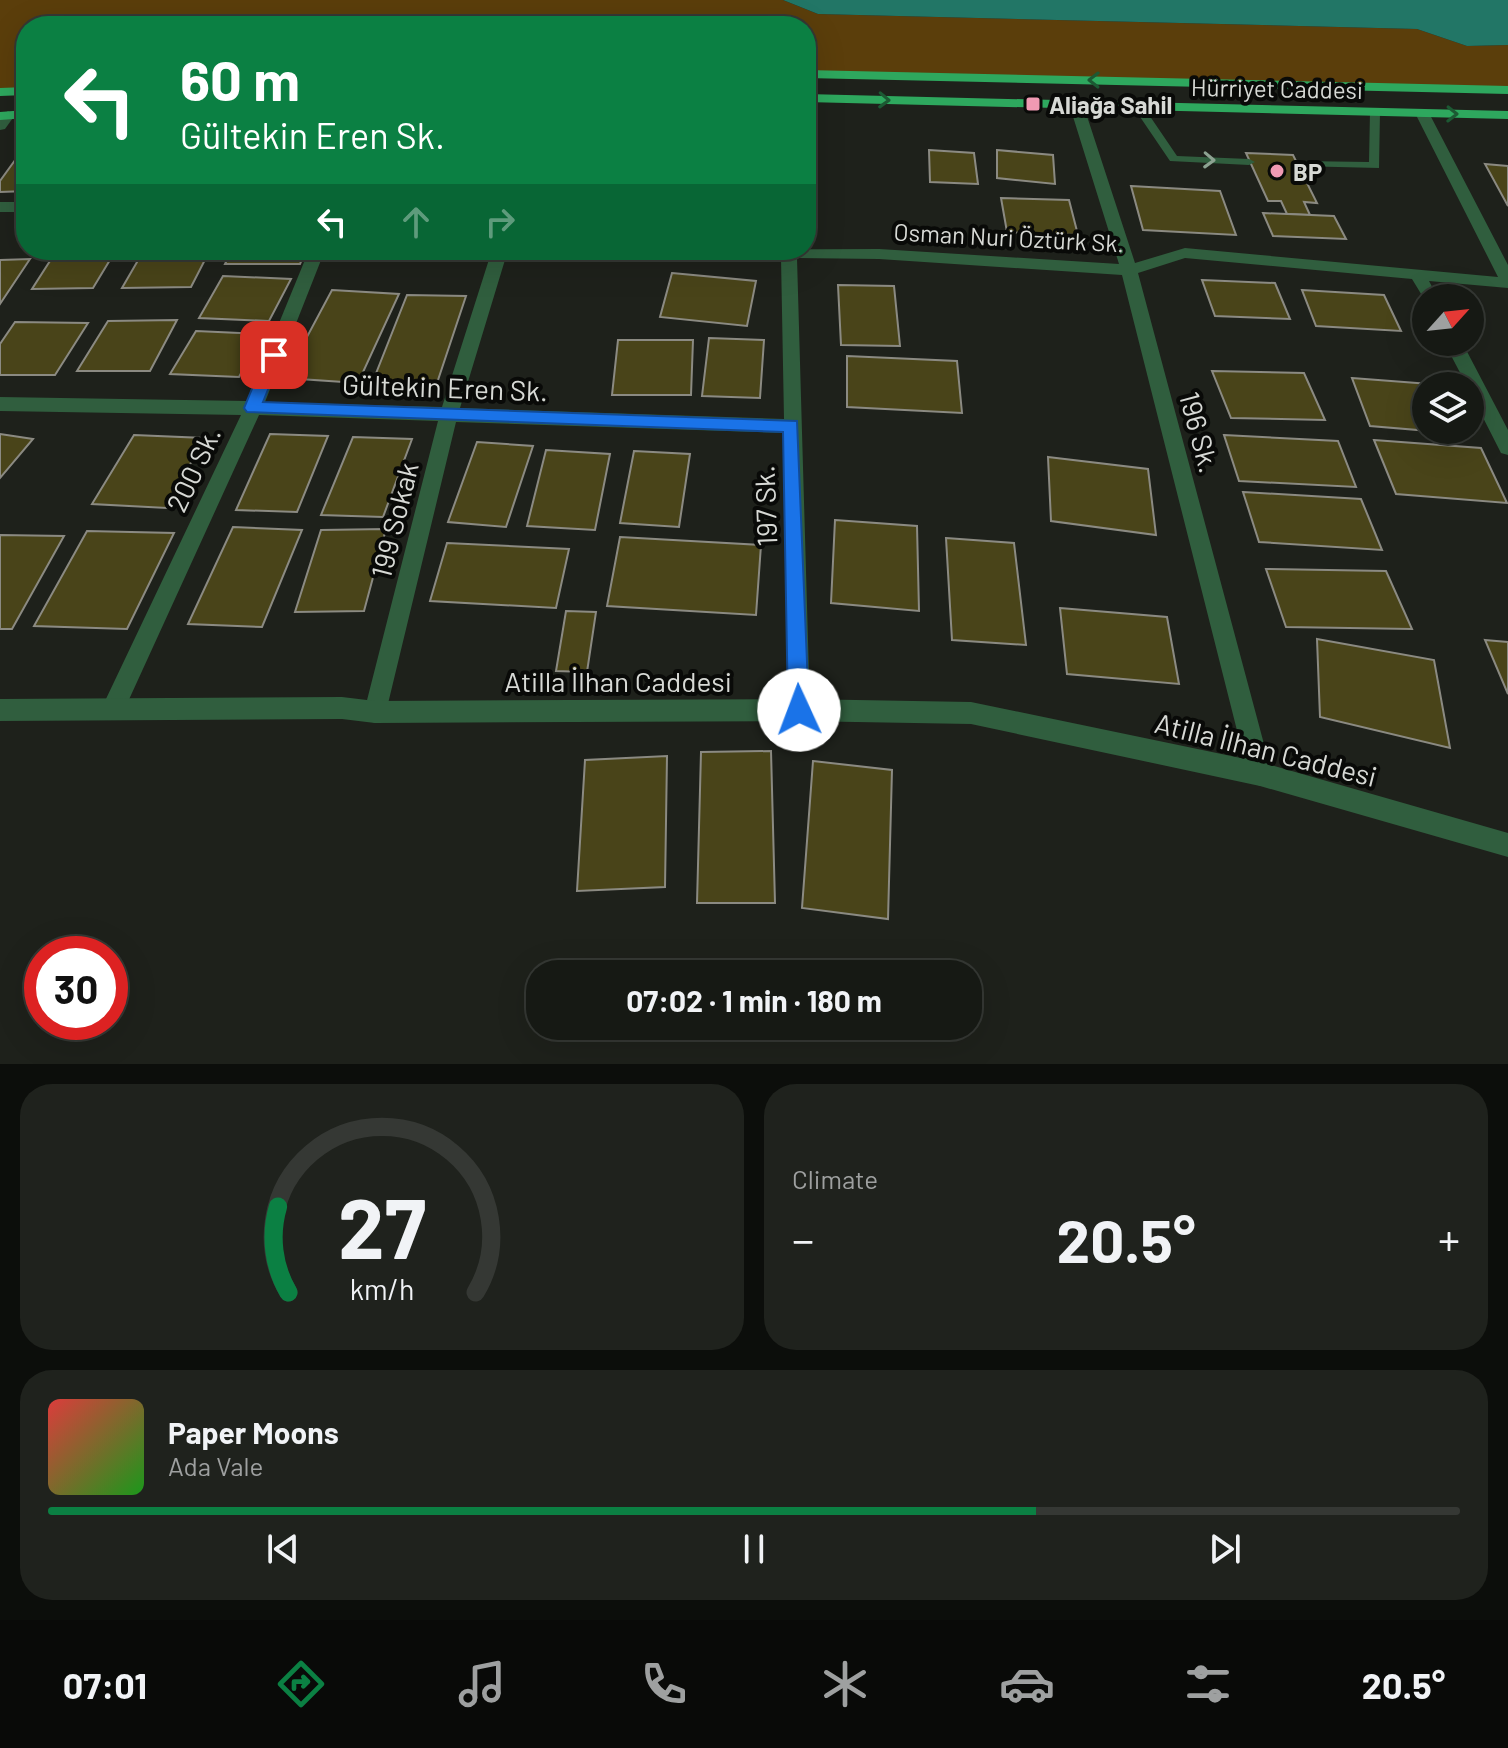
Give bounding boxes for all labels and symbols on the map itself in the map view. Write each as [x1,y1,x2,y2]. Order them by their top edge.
one-way arrow [1087,72,1100,89]
street label: Hürriyet Caddesi [1191,72,1363,104]
place label: Aliağa Sahil [1049,90,1172,119]
one-way arrow [878,91,891,109]
marker: Aliağa Sahil [1024,95,1042,113]
one-way arrow [1446,105,1459,123]
one-way arrow [1203,152,1216,169]
place label: BP [1293,157,1322,186]
marker: BP [1268,162,1286,180]
street label: Osman Nuri Öztürk Sk. [893,216,1125,258]
north arrow [1412,284,1484,356]
pin [240,321,308,389]
street label: Gültekin Eren Sk. [341,366,549,408]
street label: 196 Sk. [1173,388,1227,476]
street label: 200 Sk. [158,421,228,517]
street label: 199 Sokak [363,458,425,582]
street label: 197 Sk. [747,465,783,547]
street label: Atilla İlhan Caddesi [504,664,732,698]
position arrow [757,668,841,752]
street label: Atilla İlhan Caddesi [1151,705,1381,793]
speed limit sign: 30 [24,936,128,1040]

